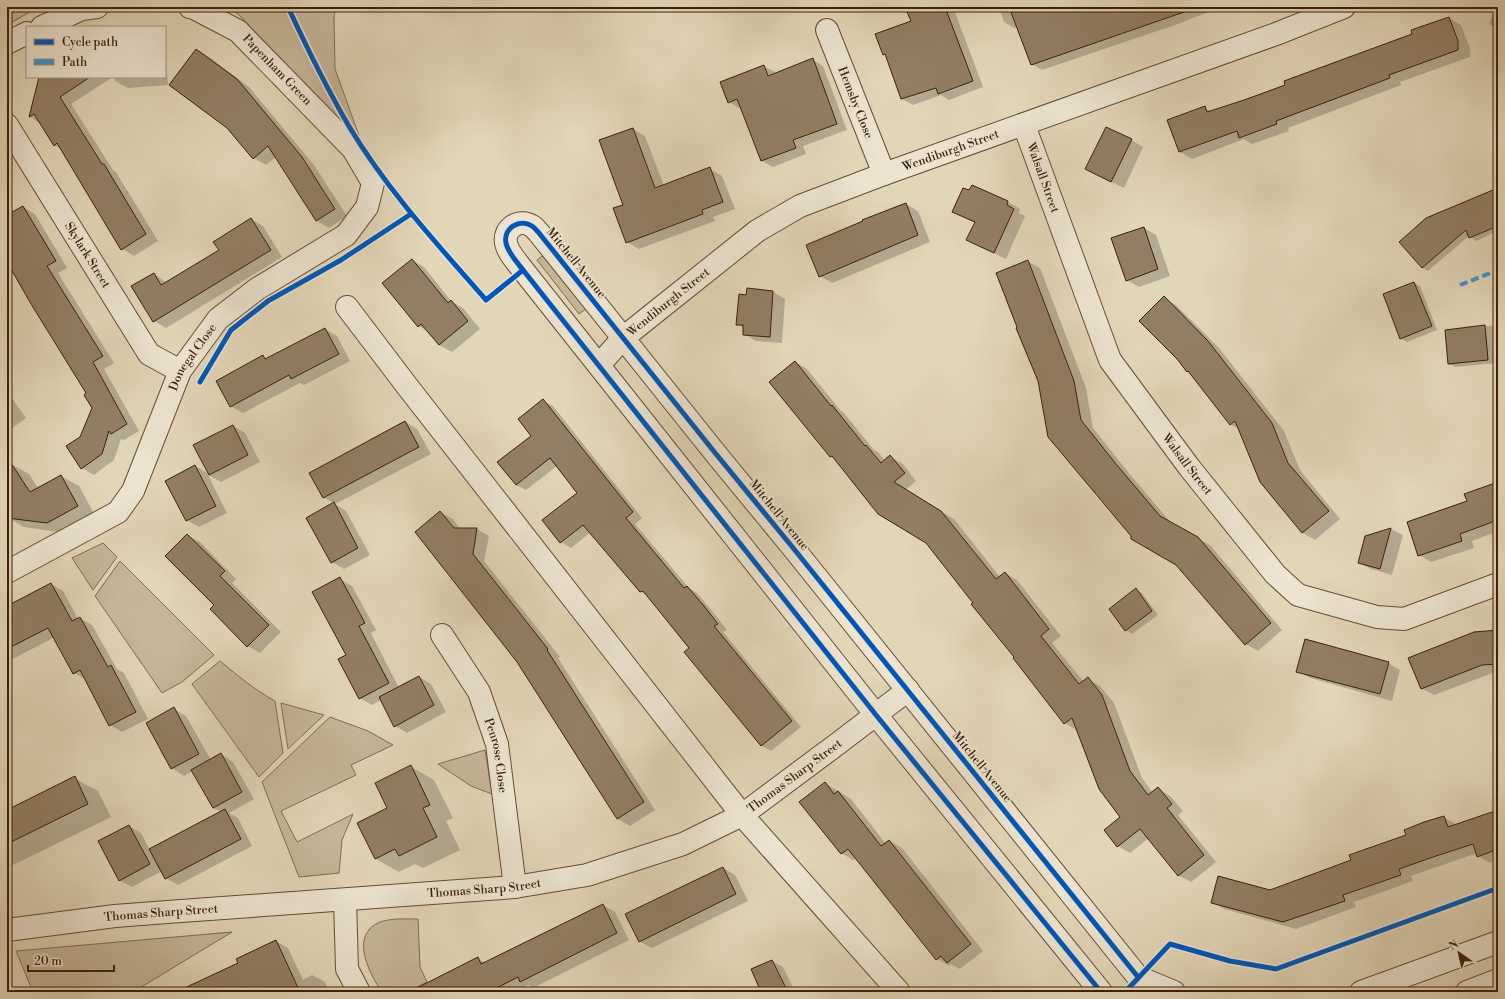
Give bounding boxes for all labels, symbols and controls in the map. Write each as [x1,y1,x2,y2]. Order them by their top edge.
legend [26,26,166,78]
street label: Papenham Green [239,31,315,109]
text: Cycle path [62,35,118,50]
text: Path [62,55,87,70]
street label: Hemsby Close [835,64,877,141]
street label: Wendiburgh Street [899,126,1002,175]
street label: Walsall Street [1023,140,1063,215]
street label: Skylark Street [62,219,114,291]
street label: Mitchell Avenue [543,225,609,301]
street label: Wendiburgh Street [623,264,713,340]
street label: Donegal Close [165,321,220,393]
street label: Walsall Street [1159,430,1216,498]
street label: Mitchell Avenue [746,477,812,553]
street label: Penrose Close [481,716,511,794]
street label: Mitchell Avenue [949,729,1015,805]
street label: Thomas Sharp Street [744,735,845,816]
street label: Thomas Sharp Street [427,875,543,901]
street label: Thomas Sharp Street [103,901,219,925]
north arrow [1439,933,1479,973]
text: N [1446,937,1462,954]
scale bar [28,947,114,973]
text: 20 m [34,954,62,969]

